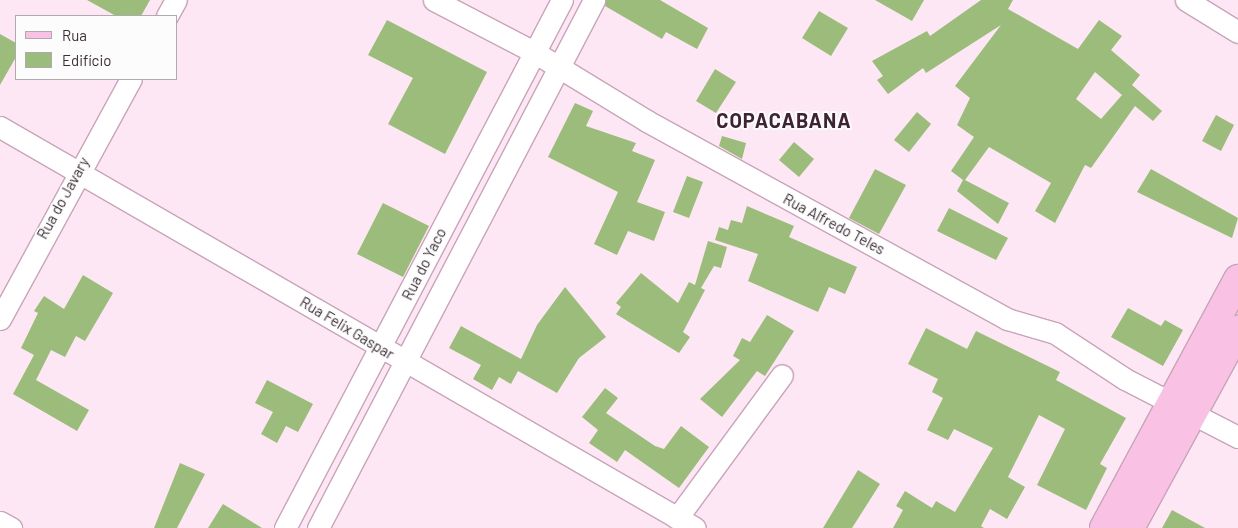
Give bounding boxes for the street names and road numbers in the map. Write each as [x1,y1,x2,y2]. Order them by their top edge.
street label: Rua do Javary [33,154,93,242]
street label: Rua Alfredo Teles [780,190,888,258]
street label: Rua do Yaco [398,225,450,303]
street label: Rua Felix Gaspar [297,293,397,363]

